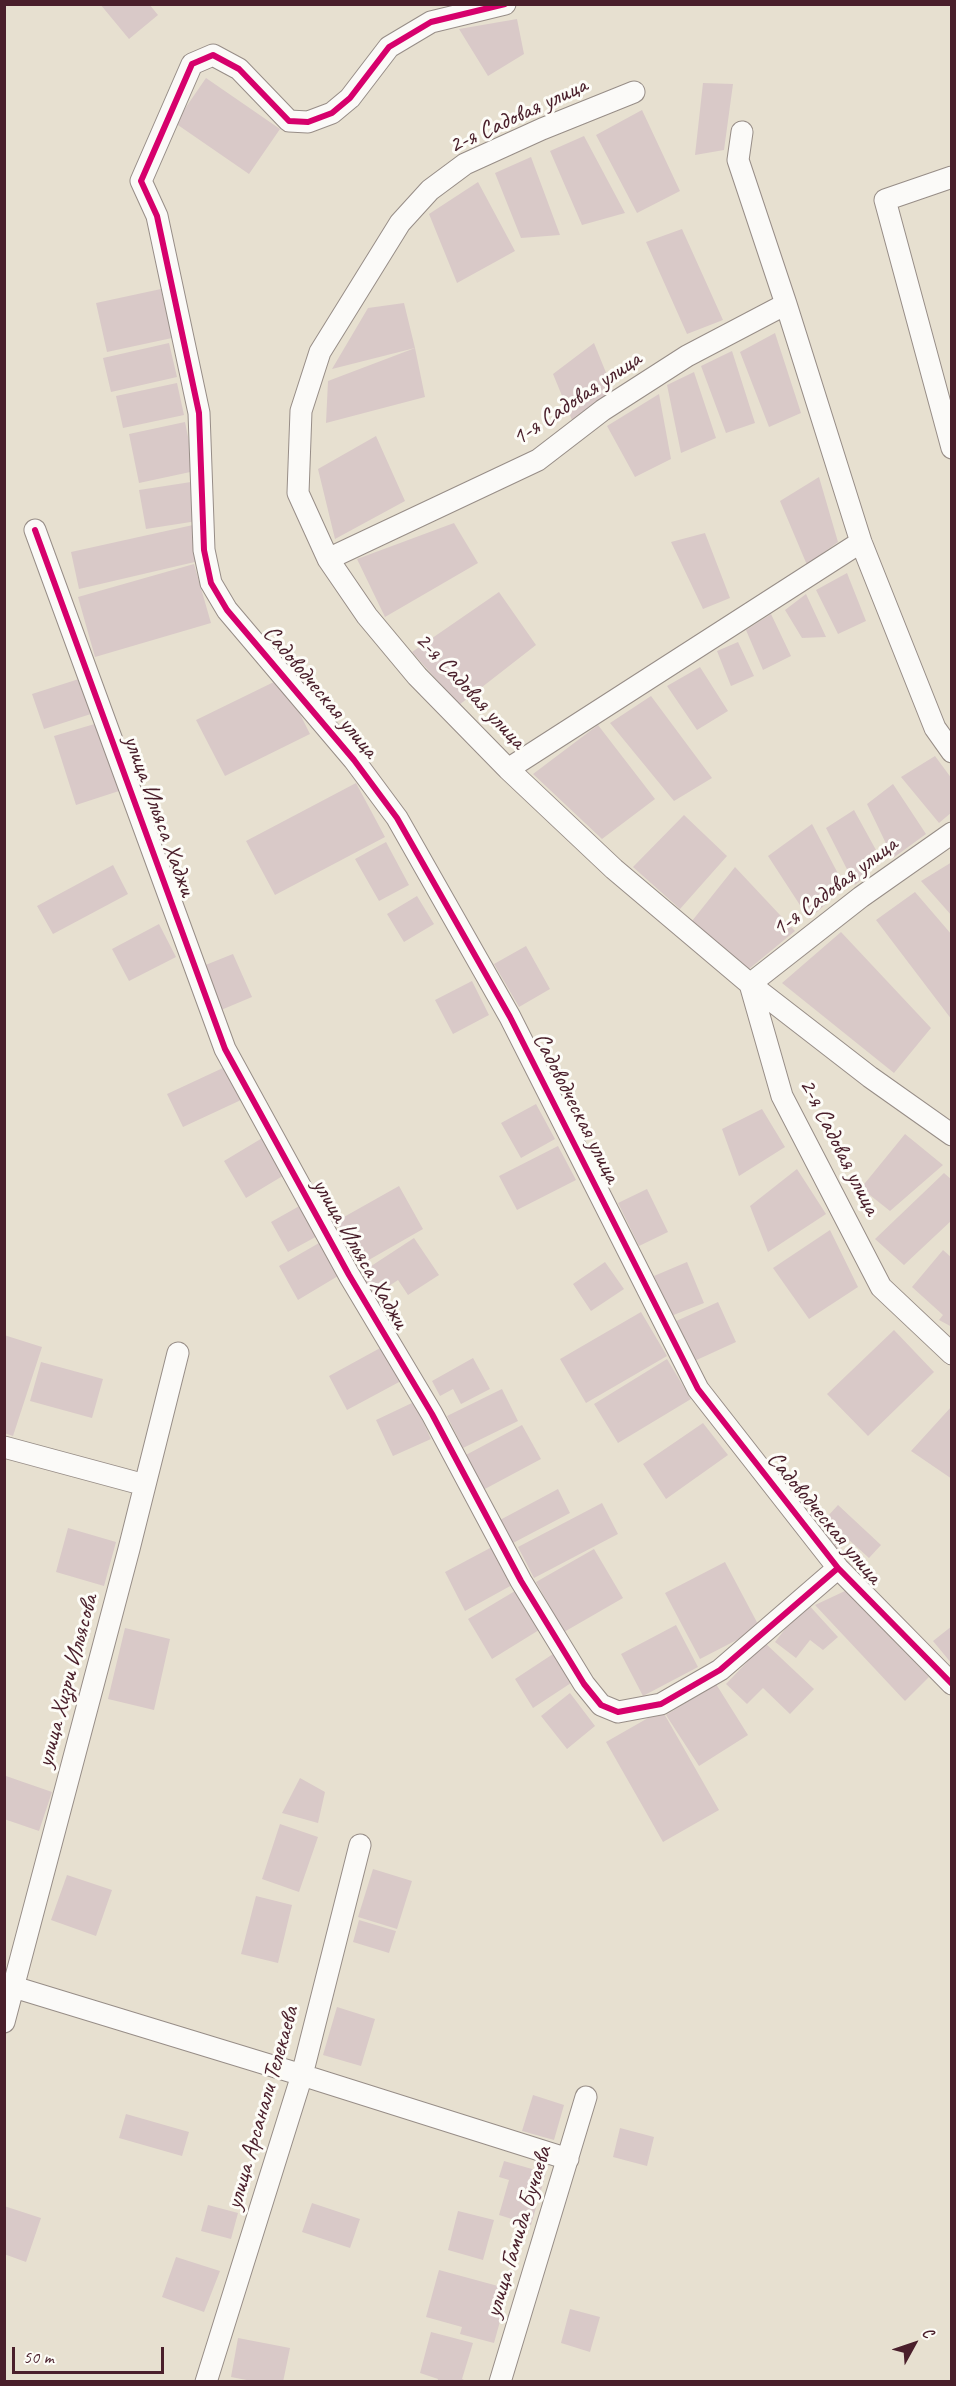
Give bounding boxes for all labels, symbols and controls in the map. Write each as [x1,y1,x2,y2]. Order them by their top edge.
street label: 2-я Садовая улица [444,71,592,161]
street label: 1-я Садовая улица [507,345,647,453]
street label: Садоводческая улица [256,620,384,764]
street label: 2-я Садовая улица [408,627,532,755]
street label: улица Ильяса Хаджи [116,731,202,901]
street label: 1-я Садовая улица [767,831,903,943]
street label: Садоводческая улица [526,1028,626,1188]
street label: 2-я Садовая улица [792,1074,886,1220]
street label: улица Ильяса Хаджи [305,1173,415,1335]
street label: Садоводческая улица [760,1446,888,1590]
street label: улица Хизри Ильясова [31,1591,105,1771]
street label: улица Арсанали Телекаева [220,2003,306,2213]
street label: улица Гамида Бучаева [479,2143,559,2321]
north arrow [884,2314,944,2374]
text: С [918,2323,938,2342]
scale bar [15,2335,166,2373]
text: 50 m [23,2346,54,2368]

